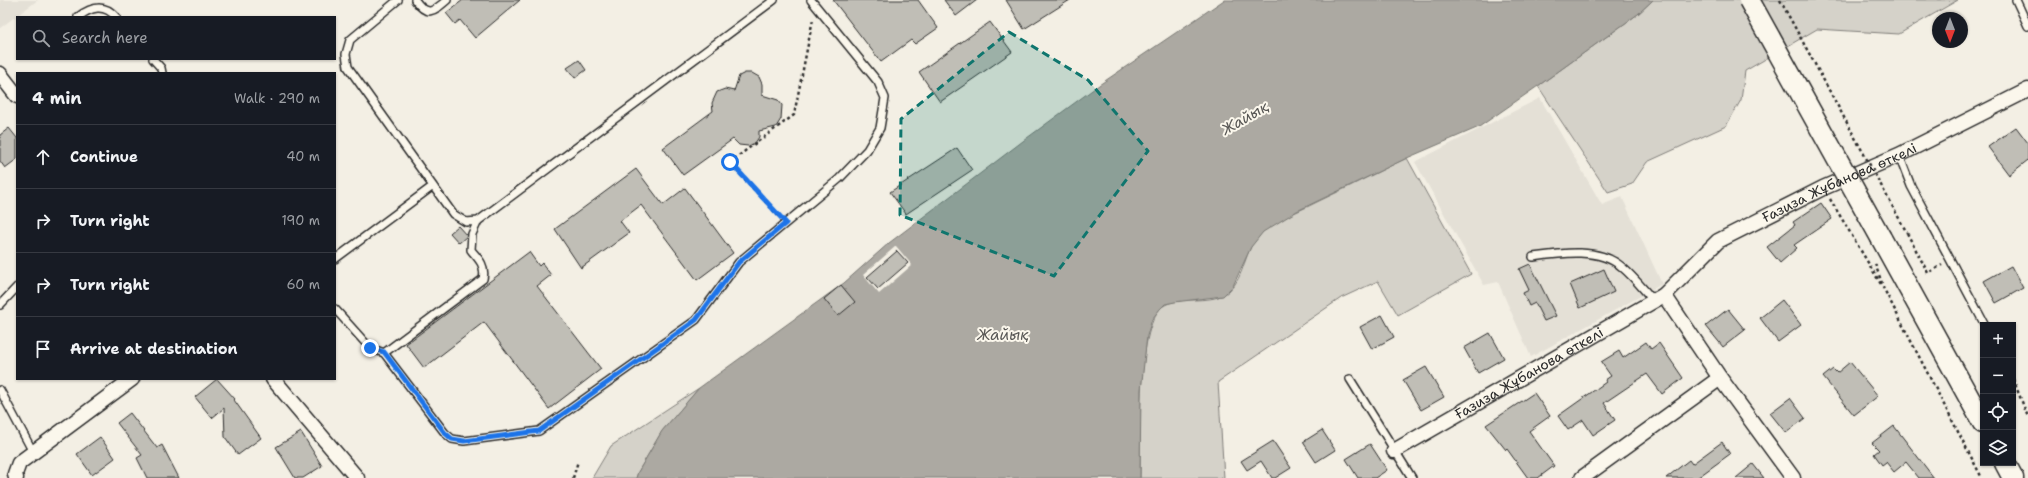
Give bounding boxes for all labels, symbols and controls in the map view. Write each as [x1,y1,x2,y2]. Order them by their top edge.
north arrow [1932,12,1968,48]
search box [16,16,336,60]
icon: search [30,27,52,49]
text: Search here [62,28,148,48]
text: 4 min [32,87,82,109]
text: Walk · 290 m [234,90,320,107]
water label: Жайық [1217,96,1273,140]
street label: Ғазиза Жұбанова өткелі [1759,139,1920,226]
icon: ahead [32,146,54,168]
text: Continue [70,147,138,167]
text: 40 m [286,148,320,165]
route start [721,153,739,171]
icon: right [32,210,54,232]
text: Turn right [70,211,150,231]
text: 190 m [281,212,320,229]
icon: right [32,274,54,296]
text: Turn right [70,275,150,295]
text: 60 m [287,276,320,293]
map controls [1980,322,2016,466]
button: + [1980,322,2016,358]
street label: Ғазиза Жұбанова өткелі [1452,323,1607,423]
water label: Жайық [976,325,1029,345]
icon: arrive [32,338,54,360]
text: Arrive at destination [70,339,238,359]
route end [361,339,379,357]
button: − [1980,358,2016,394]
button: locate [1980,394,2016,430]
button: layers [1980,430,2016,466]

